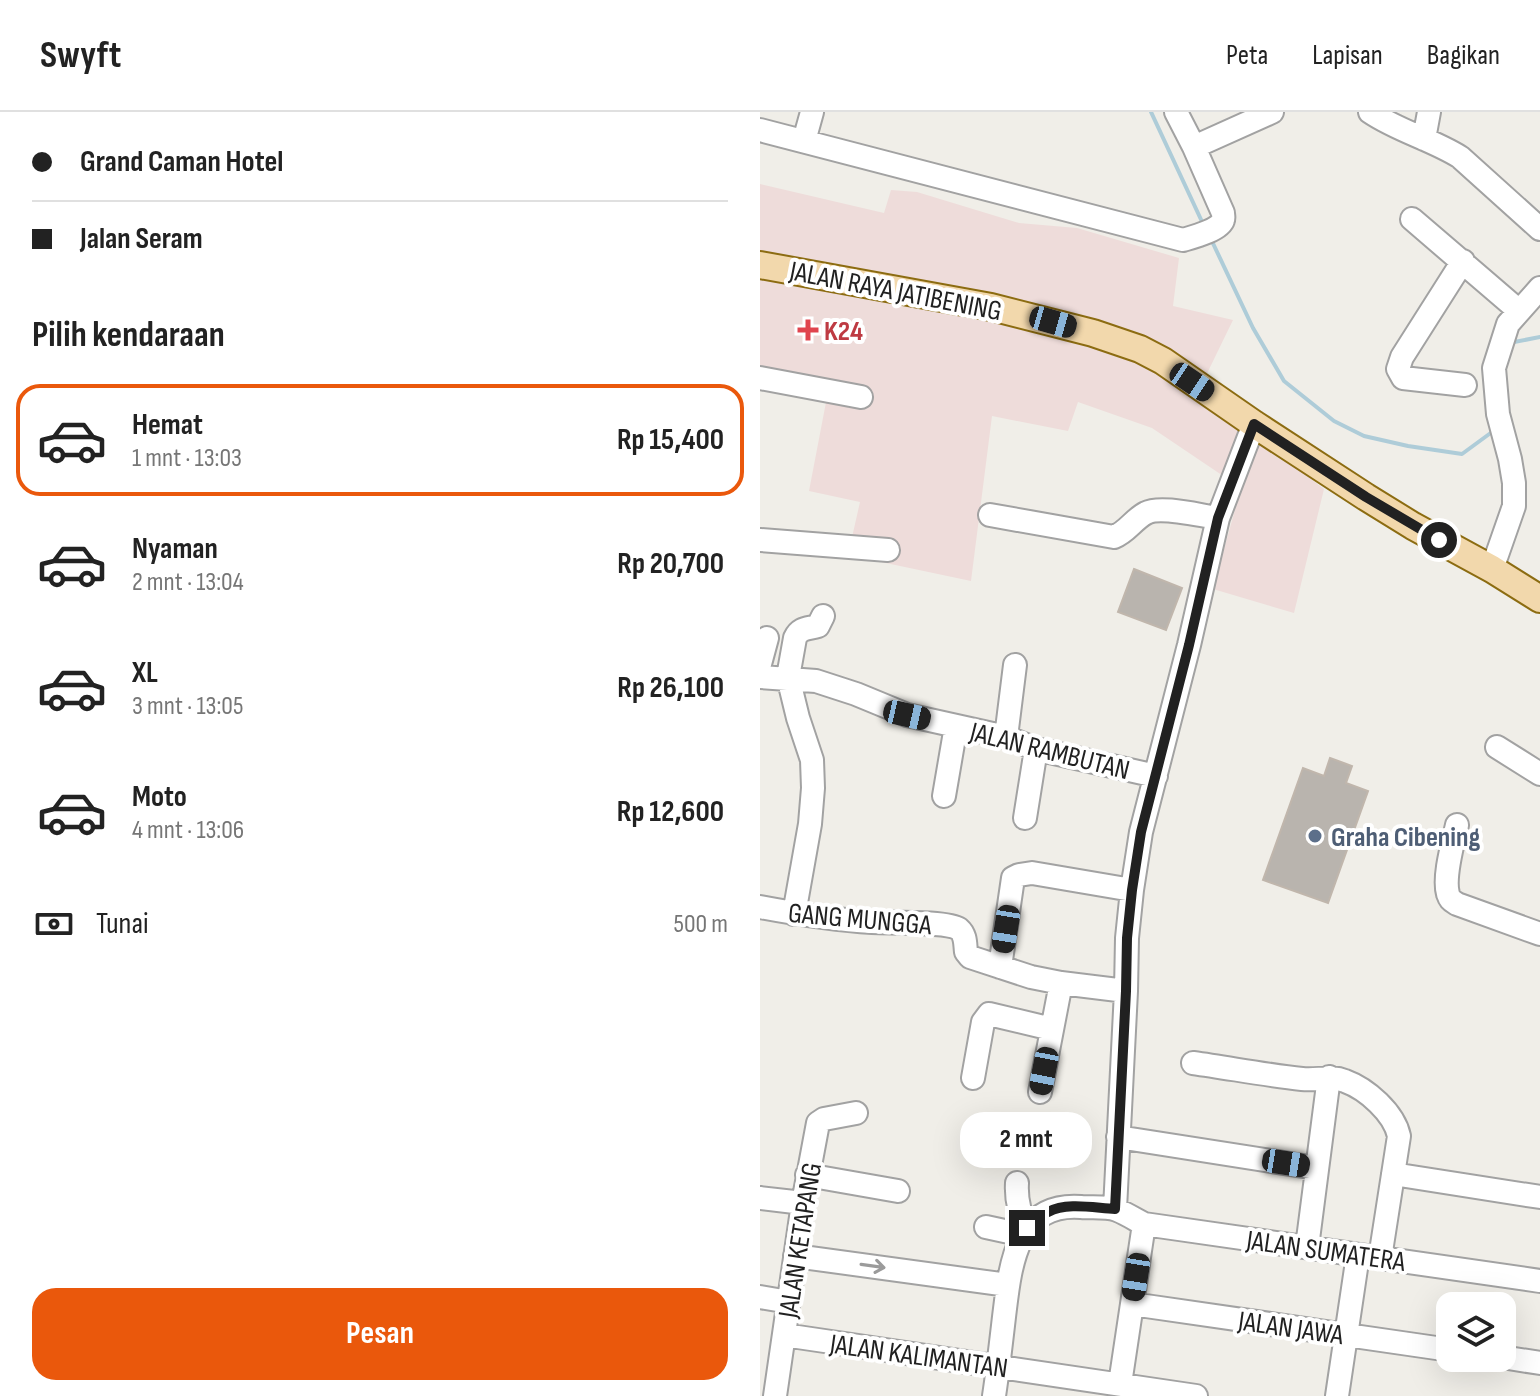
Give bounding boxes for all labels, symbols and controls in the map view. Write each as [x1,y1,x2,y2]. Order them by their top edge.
text: Swyft [40,33,121,78]
text: Peta [1226,39,1268,72]
text: Lapisan [1312,39,1383,72]
text: Bagikan [1427,39,1500,72]
text: Grand Caman Hotel [80,144,283,180]
text: Jalan Seram [80,221,203,257]
street label: JALAN RAYA JATIBENING [786,255,1005,328]
car [1027,304,1079,340]
text: Pilih kendaraan [32,314,225,357]
place label: K24 [824,315,863,348]
marker: K24 [799,321,817,339]
car [1165,359,1219,405]
icon: car [36,404,108,476]
text: Hemat [132,407,203,443]
text: Rp 15,400 [617,422,724,458]
text: 1 mnt · 13:03 [132,443,242,474]
route start [1421,522,1457,558]
icon: car [36,528,108,600]
text: Nyaman [132,531,218,567]
text: Rp 20,700 [617,546,724,582]
text: 2 mnt · 13:04 [132,567,244,598]
icon: car [36,652,108,724]
text: XL [132,655,158,691]
text: Rp 26,100 [617,670,724,706]
text: 3 mnt · 13:05 [132,691,243,722]
car [881,698,933,732]
street label: JALAN RAMBUTAN [966,715,1133,787]
icon: car [36,776,108,848]
text: Moto [132,779,187,815]
text: Rp 12,600 [617,794,724,830]
text: 4 mnt · 13:06 [132,815,244,846]
place label: Graha Cibening [1331,821,1480,854]
marker: Graha Cibening [1306,827,1324,845]
street label: GANG MUNGGA [787,897,934,942]
icon: cash [32,902,76,946]
car [990,903,1022,955]
text: Tunai [96,906,149,942]
text: 500 m [674,909,728,940]
car [1028,1045,1060,1097]
callout: 2 mnt [961,1112,1093,1168]
text: 2 mnt [1000,1124,1052,1155]
car [1260,1147,1312,1179]
street label: JALAN KETAPANG [772,1160,829,1321]
route end [1009,1210,1045,1246]
street label: JALAN SUMATERA [1243,1224,1408,1279]
car [1120,1251,1152,1303]
one-way arrow [859,1259,885,1274]
button: Pesan [32,1288,728,1380]
map controls [1436,1292,1516,1372]
button: layers [1436,1292,1516,1372]
street label: JALAN JAWA [1235,1305,1346,1352]
street label: JALAN KALIMANTAN [827,1328,1010,1385]

